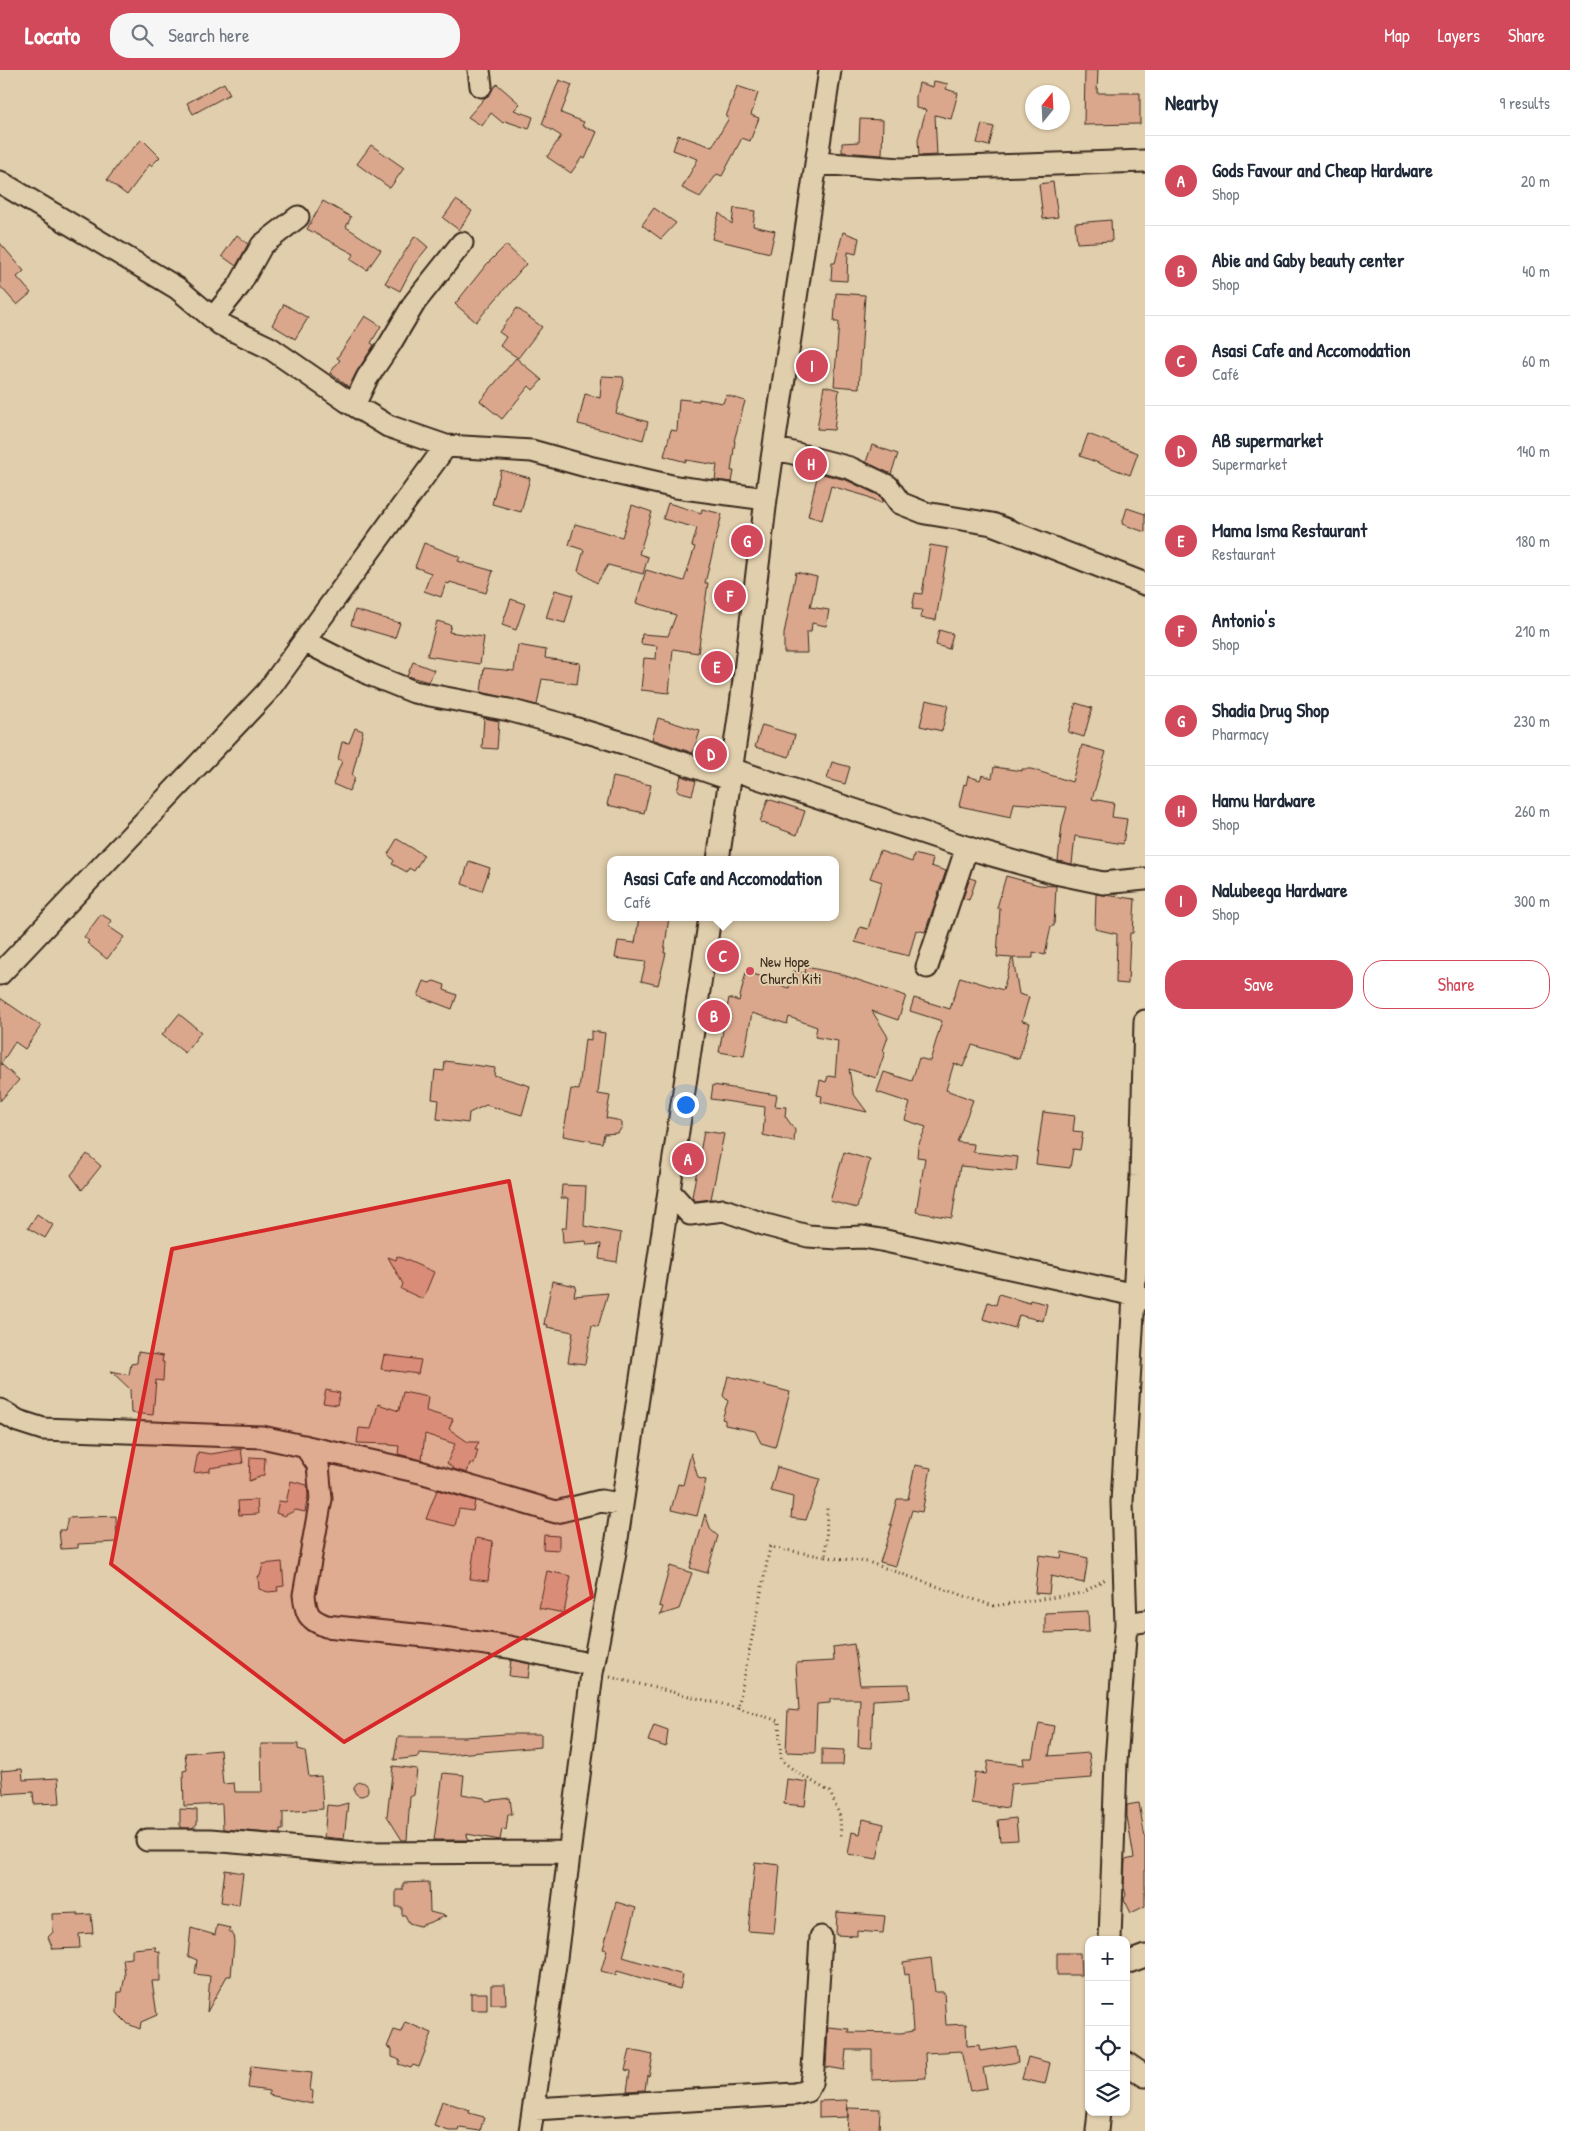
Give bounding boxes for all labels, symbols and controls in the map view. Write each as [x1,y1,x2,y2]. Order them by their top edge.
search box [110,13,460,58]
text: Locato [25,19,80,51]
icon: search [128,21,156,49]
text: Search here [168,22,249,48]
text: Map [1384,23,1410,48]
text: Layers [1438,23,1480,48]
text: Share [1508,23,1545,48]
north arrow [1025,85,1070,130]
text: Nearby [1165,88,1218,117]
text: 9 results [1499,92,1550,114]
text: Gods Favour and Cheap Hardware [1212,157,1433,183]
text: A [1177,170,1185,192]
text: 20 m [1521,170,1550,192]
text: Shop [1212,183,1239,205]
text: Abie and Gaby beauty center [1212,247,1404,273]
text: B [1177,260,1185,282]
text: 40 m [1522,260,1550,282]
text: Shop [1212,273,1239,295]
text: Asasi Cafe and Accomodation [1212,337,1411,363]
pin: I [796,347,828,385]
text: C [1177,350,1185,372]
text: 60 m [1522,350,1550,372]
text: Café [1212,363,1239,385]
text: AB supermarket [1212,427,1323,453]
text: D [1177,440,1185,462]
text: 140 m [1516,440,1550,462]
pin: H [795,445,827,483]
text: Supermarket [1212,453,1287,475]
text: Mama Isma Restaurant [1212,517,1367,543]
pin: G [731,522,763,560]
text: E [1177,530,1185,552]
text: 180 m [1516,530,1550,552]
text: Restaurant [1212,543,1275,565]
pin: F [714,577,746,615]
text: Antonio's [1212,607,1275,633]
text: F [1178,620,1184,642]
text: 210 m [1515,620,1550,642]
text: Shop [1212,633,1239,655]
pin: E [701,648,733,686]
text: Shadia Drug Shop [1212,697,1329,723]
text: G [1177,710,1185,732]
text: 230 m [1514,710,1550,732]
text: Pharmacy [1212,723,1269,745]
pin: D [695,735,727,773]
text: Hamu Hardware [1212,787,1315,813]
text: H [1177,800,1185,822]
text: 260 m [1514,800,1550,822]
text: Shop [1212,813,1239,835]
popup [607,856,839,921]
text: Asasi Cafe and Accomodation [624,865,822,891]
text: Nalubeega Hardware [1212,877,1348,903]
text: I [1179,890,1183,912]
text: 300 m [1514,890,1550,912]
text: Café [624,891,651,913]
text: Shop [1212,903,1239,925]
pin: C [707,937,739,975]
place label: New Hope Church Kiti [760,951,822,989]
button: Save [1165,960,1353,1009]
button: Share [1363,960,1550,1009]
marker: New Hope Church Kiti [744,965,756,977]
pin: B [698,997,730,1035]
your location [673,1092,699,1118]
pin: A [672,1140,704,1178]
map controls [1085,1936,1130,2116]
button: + [1085,1936,1130,1981]
button: − [1085,1981,1130,2026]
button: locate [1085,2026,1130,2071]
button: layers [1085,2071,1130,2116]

